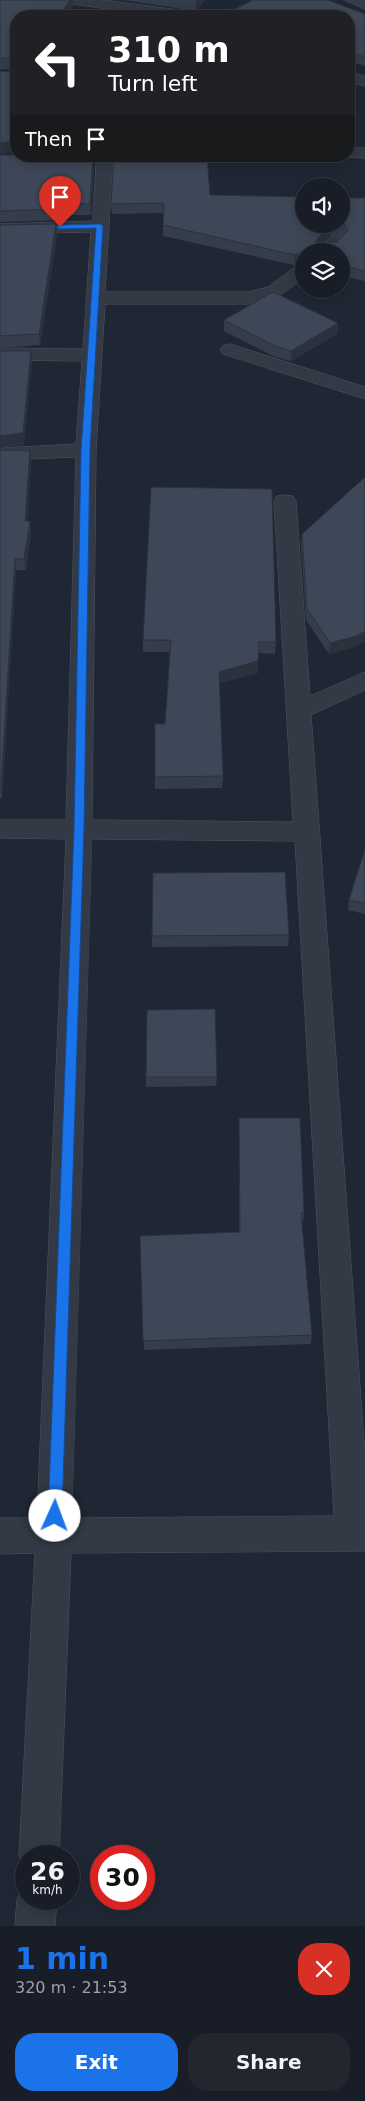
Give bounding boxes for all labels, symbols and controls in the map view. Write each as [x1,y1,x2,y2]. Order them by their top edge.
icon: left [25,30,90,95]
text: 310 m [108,30,230,70]
text: Turn left [108,71,197,96]
icon: arrive [82,125,110,153]
text: Then [25,128,72,150]
pin [39,176,81,227]
map controls [295,178,350,298]
button: sound [295,178,350,233]
icon: arrive [46,183,74,211]
button: layers [295,243,350,298]
position arrow [28,1489,80,1541]
speed limit sign: 30 [90,1845,155,1910]
text: 26 [30,1857,65,1886]
text: km/h [32,1883,63,1897]
text: 1 min [15,1941,109,1976]
button: close [298,1943,350,1995]
text: 320 m · 21:53 [15,1978,128,1997]
button: Exit [15,2033,178,2091]
button: Share [188,2033,350,2091]

